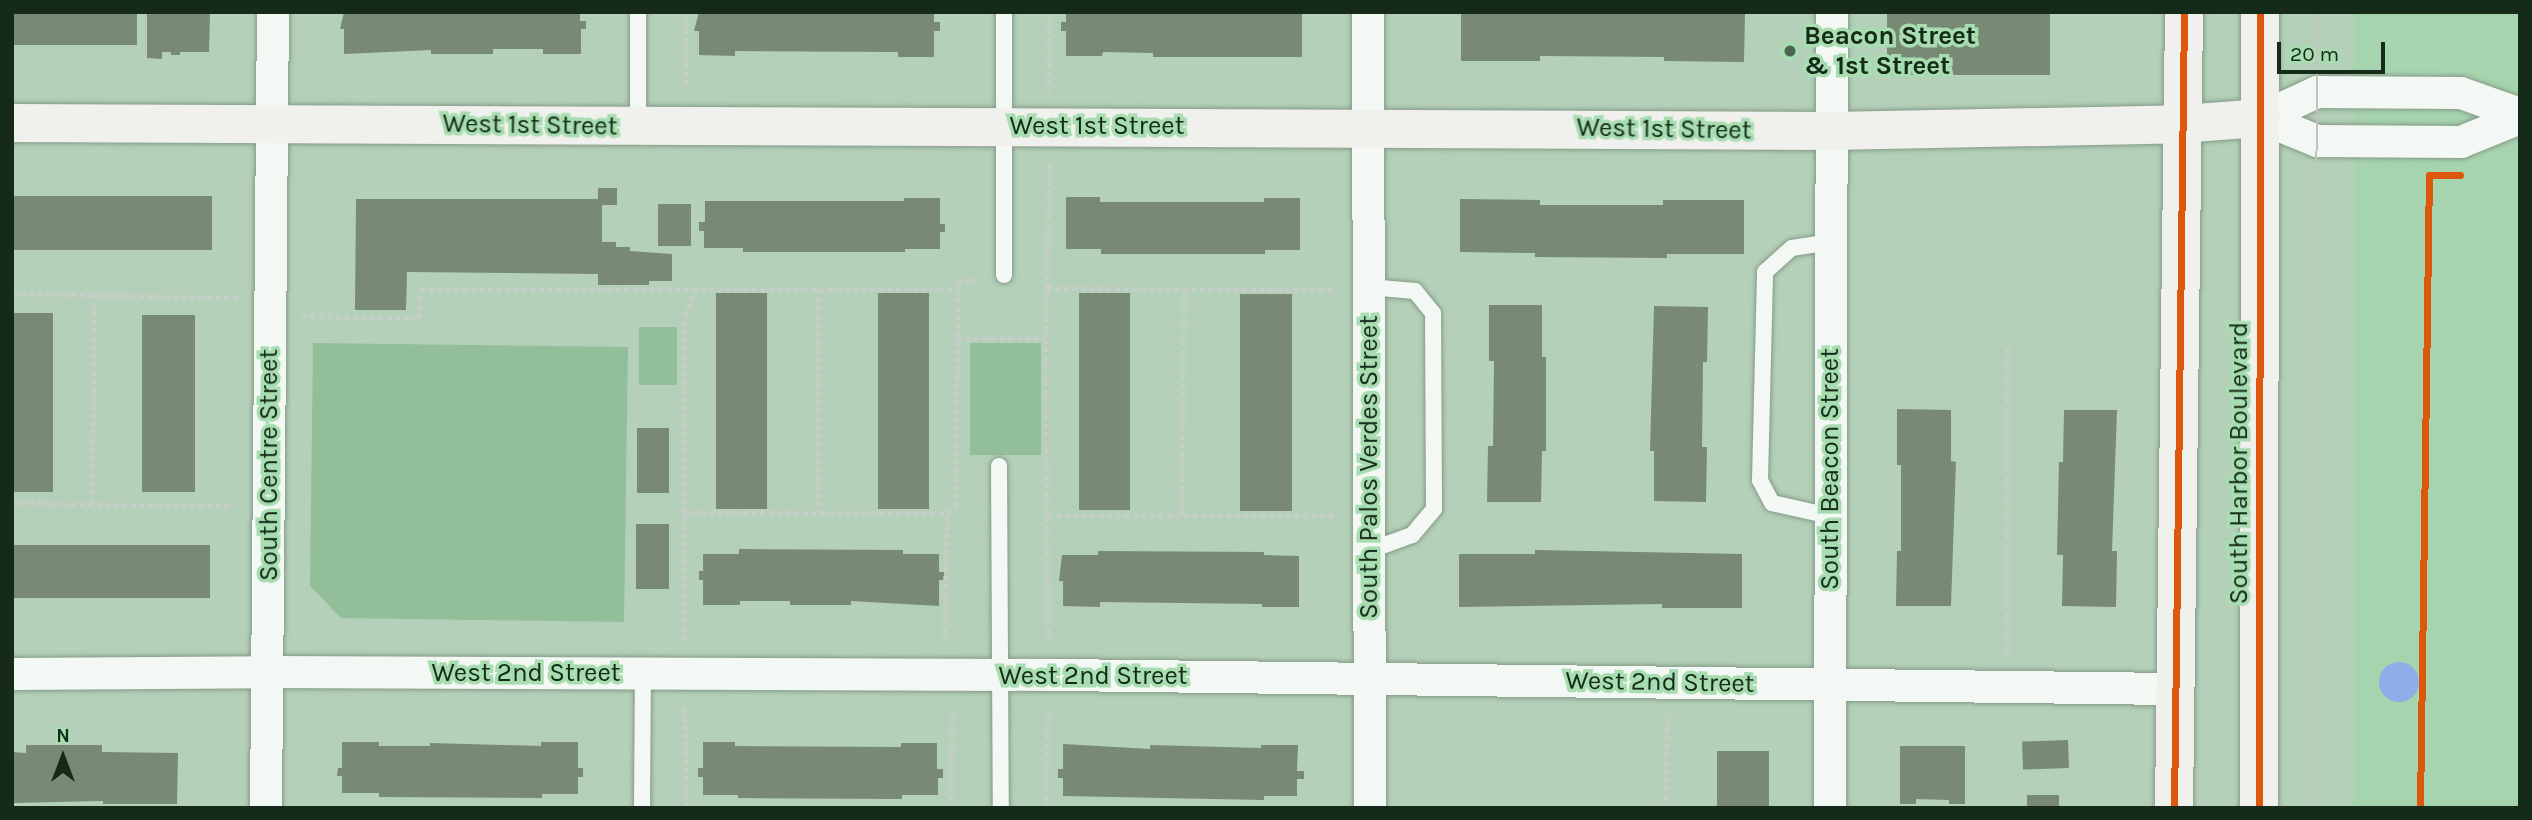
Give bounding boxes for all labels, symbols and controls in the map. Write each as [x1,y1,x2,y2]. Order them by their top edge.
place label: Beacon Street & 1st Street [1804,20,1976,82]
scale bar [2280,28,2388,72]
text: 20 m [2290,42,2339,66]
marker: Beacon Street & 1st Street [1782,43,1798,59]
street label: West 1st Street [442,108,618,142]
street label: West 1st Street [1010,110,1184,142]
street label: West 1st Street [1576,112,1752,146]
street label: South Palos Verdes Street [1353,315,1385,619]
street label: South Harbor Boulevard [2223,322,2255,604]
street label: South Beacon Street [1814,348,1846,590]
street label: South Centre Street [253,349,285,581]
street label: West 2nd Street [431,657,621,689]
street label: West 2nd Street [998,660,1188,692]
street label: West 2nd Street [1565,665,1755,699]
north arrow [28,722,98,792]
text: N [56,725,70,747]

